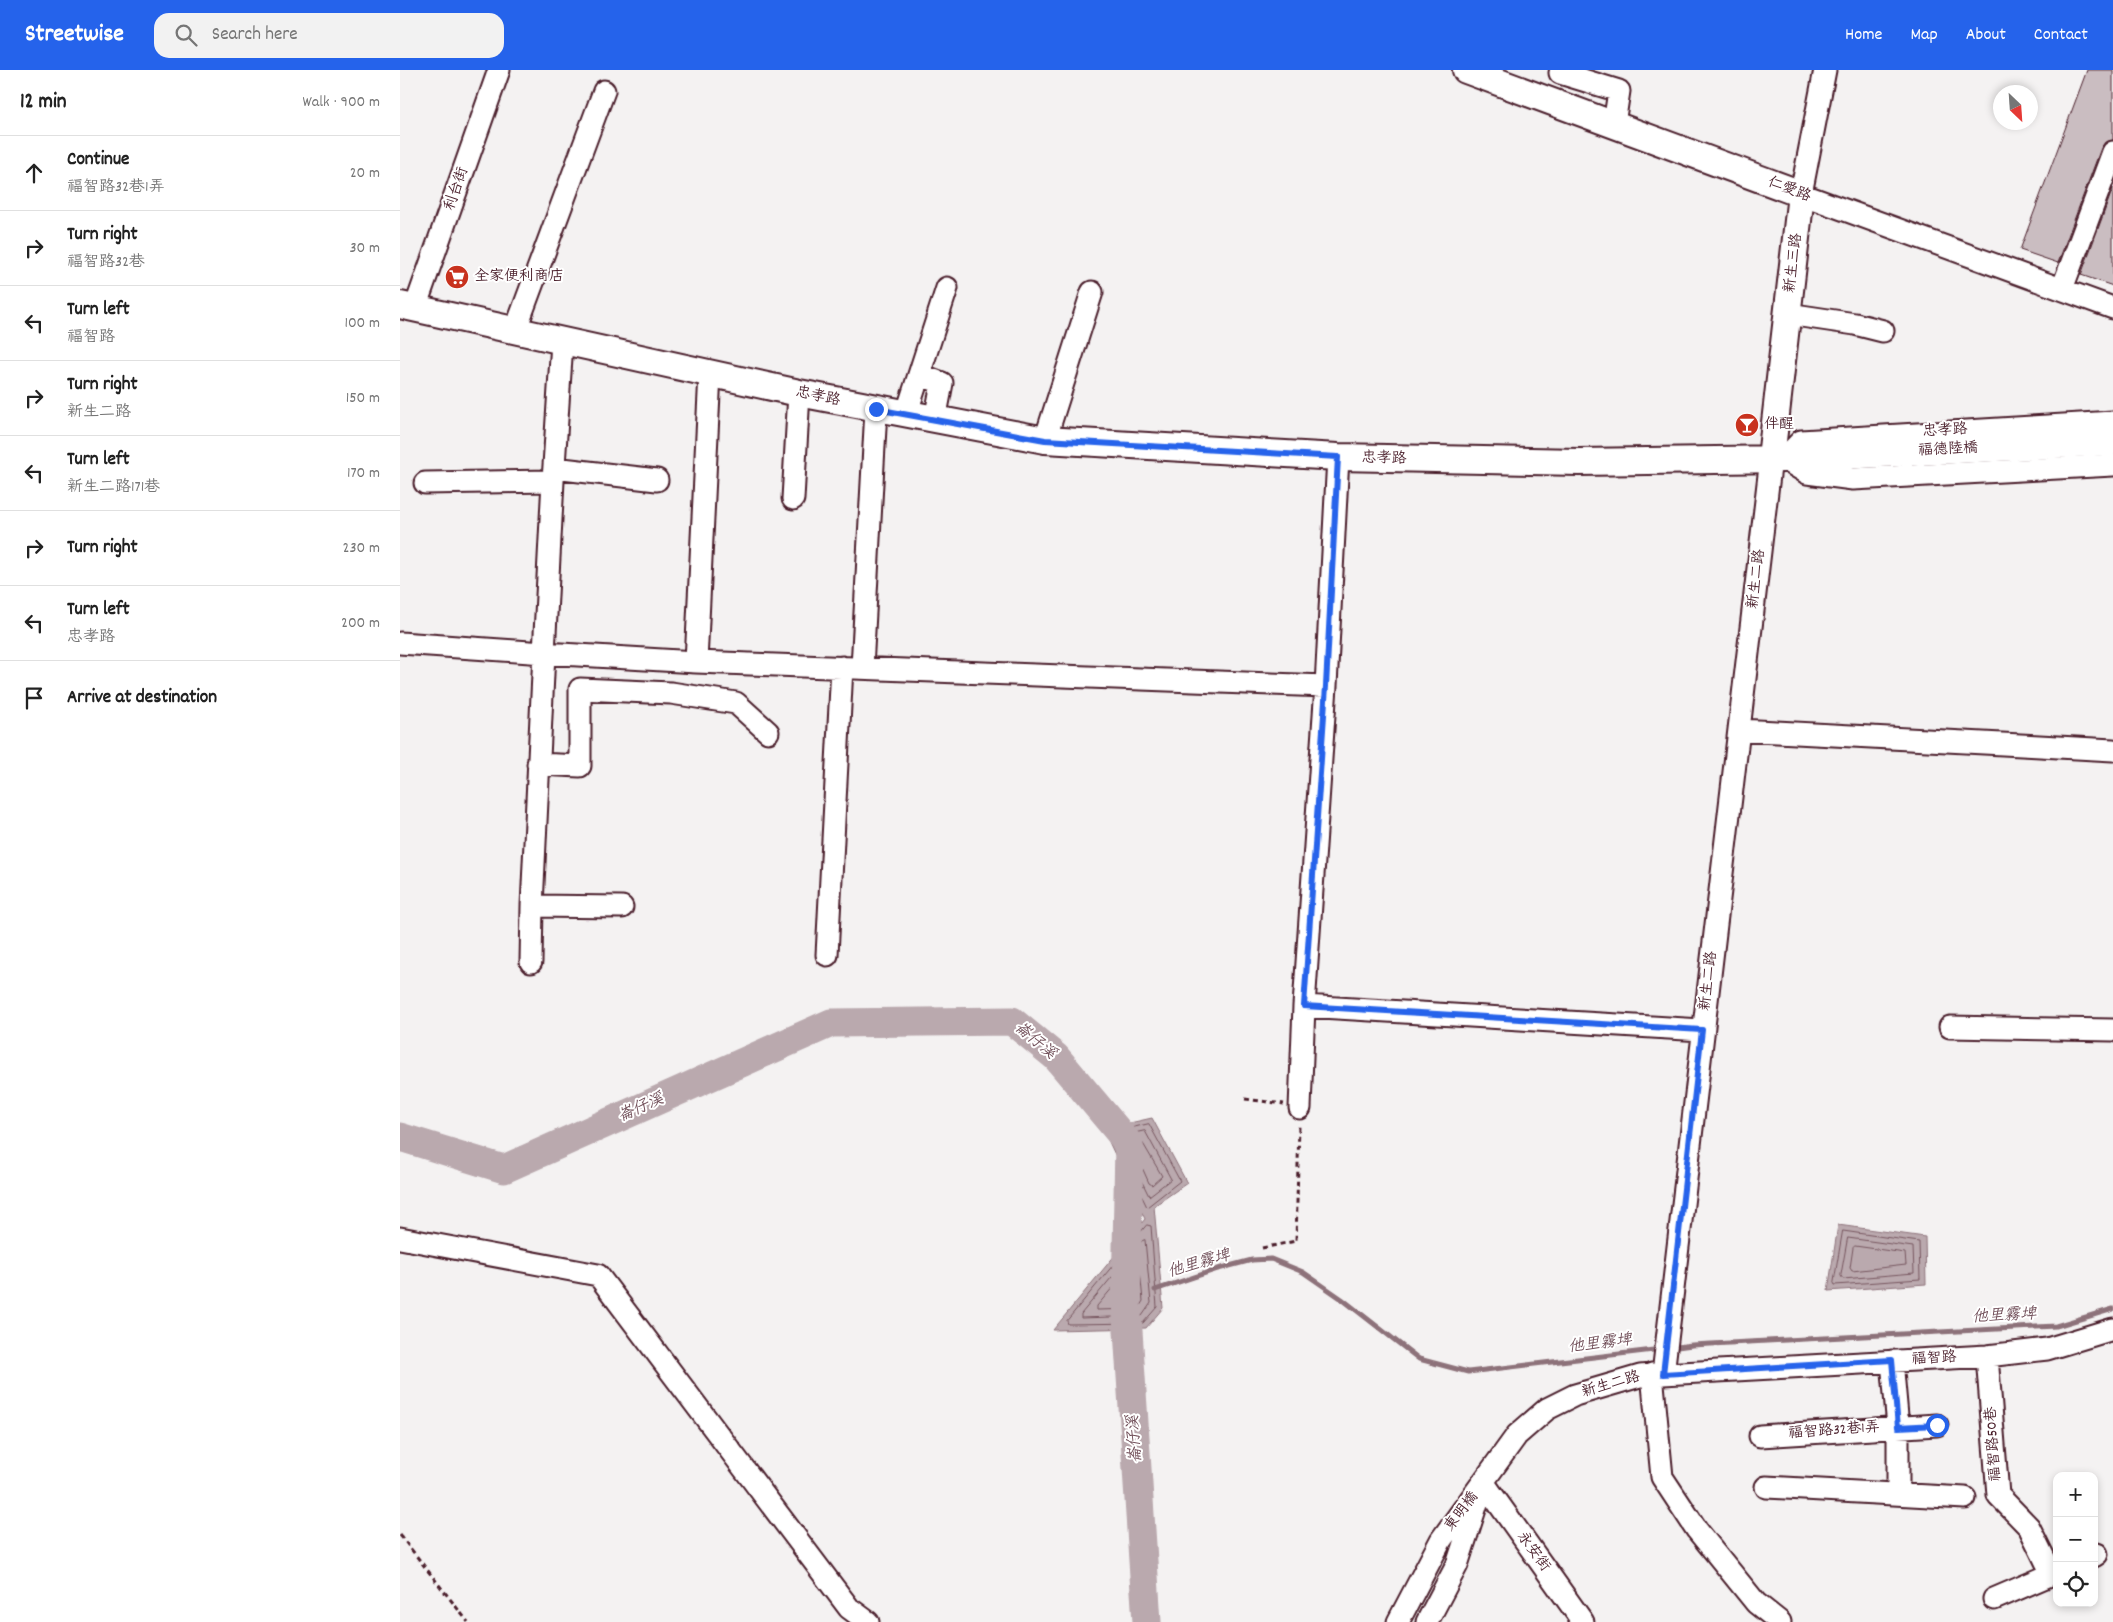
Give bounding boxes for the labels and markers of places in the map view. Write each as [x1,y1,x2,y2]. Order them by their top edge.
supermarket icon: 全家便利商店 [444,264,470,290]
place label: 全家便利商店 [474,266,564,288]
bar icon: 伴醒 [1734,412,1760,438]
place label: 伴醒 [1764,414,1794,436]

